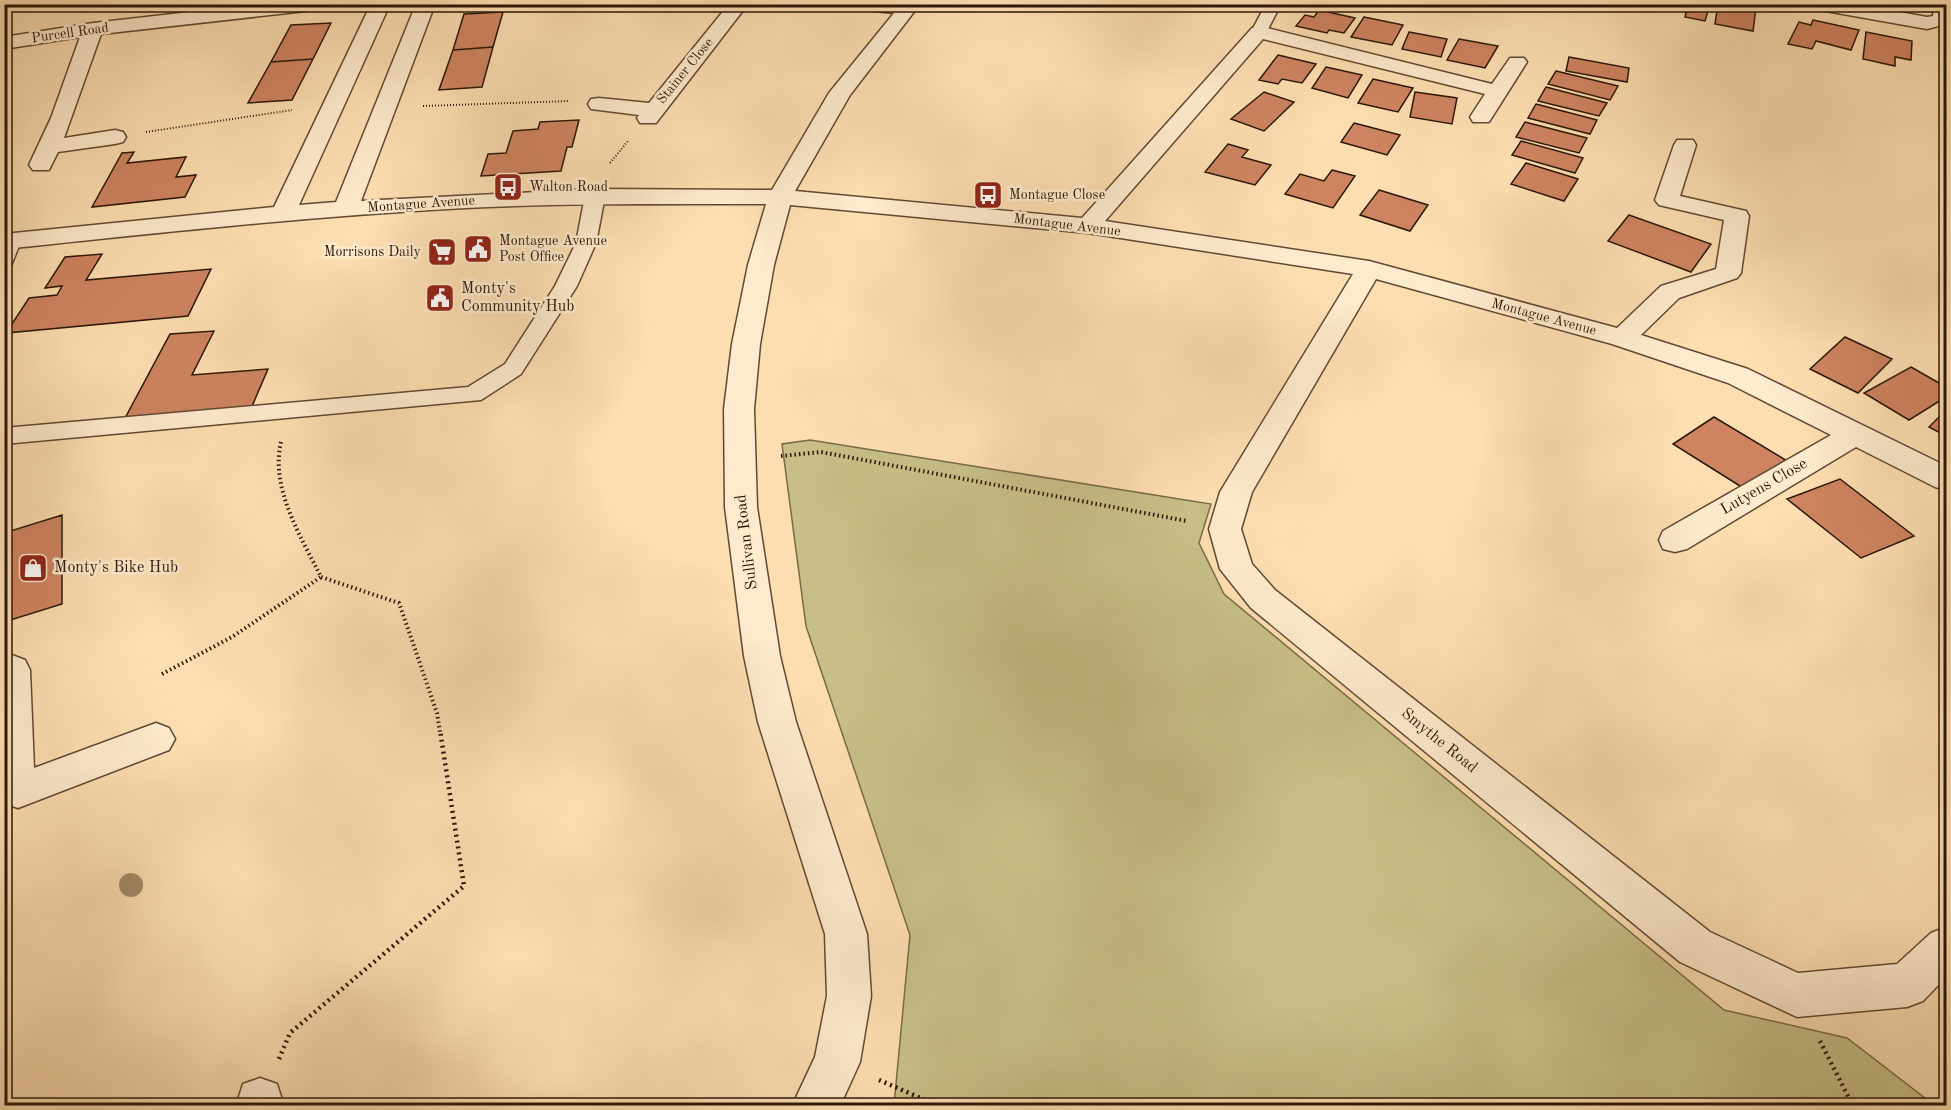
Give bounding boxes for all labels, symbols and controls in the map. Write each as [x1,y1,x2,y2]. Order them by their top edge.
street label: Purcell Road [30,21,110,45]
street label: Stainer Close [654,35,716,107]
bus stop icon: Walton Road [492,171,524,203]
bus stop icon: Montague Close [972,179,1004,211]
place label: Walton Road [529,180,608,194]
place label: Montague Close [1009,188,1105,202]
street label: Montague Avenue [367,193,475,215]
street label: Montague Avenue [1013,211,1121,239]
public building icon: Montague Avenue Post Office [462,233,494,265]
place label: Montague Avenue Post Office [499,234,607,264]
supermarket icon: Morrisons Daily [426,236,458,268]
place label: Morrisons Daily [324,245,422,259]
place label: Monty's Community Hub [461,281,574,315]
public building icon: Monty's Community Hub [424,282,456,314]
street label: Montague Avenue [1490,296,1598,338]
street label: Lutyens Close [1718,456,1810,518]
street label: Sullivan Road [733,493,761,591]
shop icon: Monty's Bike Hub [17,552,49,584]
place label: Monty's Bike Hub [54,560,178,576]
street label: Smythe Road [1398,706,1480,776]

